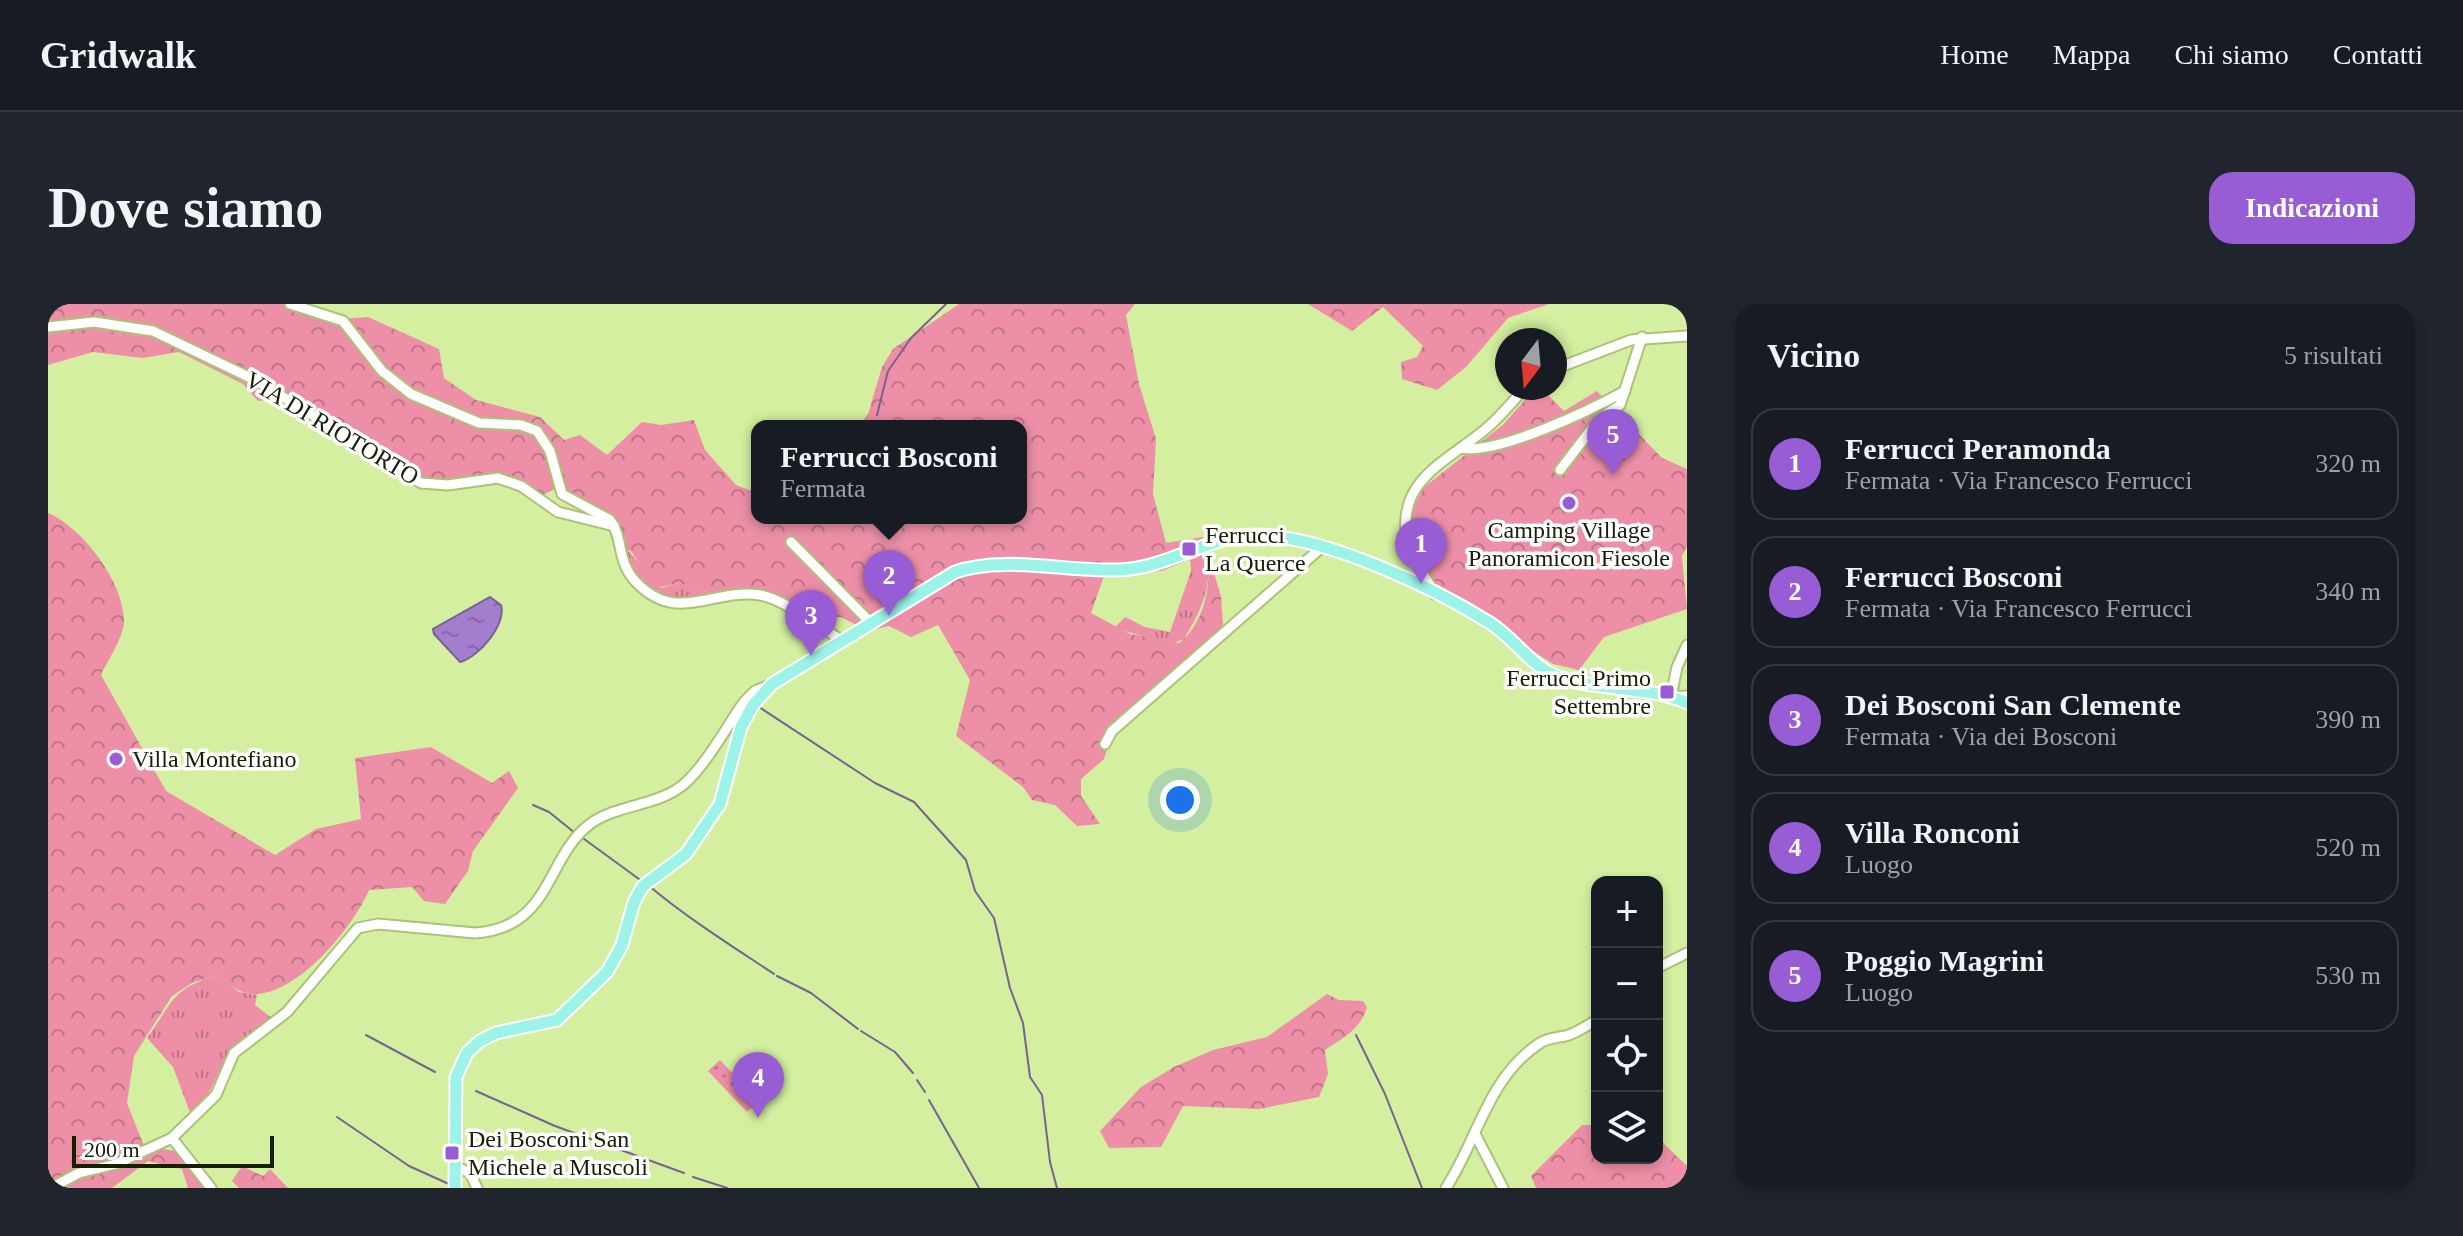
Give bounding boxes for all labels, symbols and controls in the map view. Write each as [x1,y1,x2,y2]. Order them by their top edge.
text: Gridwalk [40,34,196,76]
text: Home [1940,39,2009,70]
text: Mappa [2053,39,2130,70]
text: Chi siamo [2174,39,2289,70]
text: Contatti [2333,39,2423,70]
button: Indicazioni [2209,172,2415,244]
text: Dove siamo [48,177,323,239]
north arrow [1495,328,1567,400]
text: Vicino [1767,337,1860,374]
text: 5 risultati [2284,341,2383,370]
street label: VIA DI RIOTORTO [241,366,423,490]
pin: 5 [1587,409,1639,475]
popup [751,420,1027,524]
text: Ferrucci Peramonda [1845,432,2111,465]
text: Ferrucci Bosconi [780,440,998,473]
text: 1 [1789,449,1802,478]
text: 320 m [2315,449,2381,478]
text: Fermata · Via Francesco Ferrucci [1845,466,2192,495]
text: Fermata [780,474,865,503]
marker: Camping Village Panoramicon Fiesole [1560,494,1578,512]
place label: Camping Village Panoramicon Fiesole [1468,517,1670,571]
pin: 1 [1395,518,1447,584]
place label: Ferrucci La Querce [1205,522,1306,576]
marker: Ferrucci La Querce [1180,540,1198,558]
pin: 2 [863,550,915,616]
text: Ferrucci Bosconi [1845,560,2062,593]
text: 2 [1789,577,1802,606]
text: 340 m [2315,577,2381,606]
pin: 3 [785,590,837,656]
text: Fermata · Via Francesco Ferrucci [1845,594,2192,623]
place label: Ferrucci Primo Settembre [1506,665,1651,719]
marker: Ferrucci Primo Settembre [1658,683,1676,701]
text: Dei Bosconi San Clemente [1845,688,2181,721]
text: 3 [1789,705,1802,734]
text: 390 m [2315,705,2381,734]
text: Fermata · Via dei Bosconi [1845,722,2117,751]
place label: Villa Montefiano [132,746,297,772]
marker: Villa Montefiano [107,750,125,768]
your location [1160,780,1200,820]
text: Villa Ronconi [1845,816,2020,849]
text: 4 [1789,833,1802,862]
text: 520 m [2315,833,2381,862]
text: Luogo [1845,850,1913,879]
map controls [1591,876,1663,1164]
button: + [1591,876,1663,948]
text: Poggio Magrini [1845,944,2044,977]
button: − [1591,948,1663,1020]
text: 5 [1789,961,1802,990]
text: 530 m [2315,961,2381,990]
text: Luogo [1845,978,1913,1007]
button: locate [1591,1020,1663,1092]
pin: 4 [732,1052,784,1118]
button: layers [1591,1092,1663,1164]
place label: Dei Bosconi San Michele a Muscoli [468,1126,648,1180]
scale bar [72,1132,274,1168]
text: 200 m [84,1137,140,1162]
marker: Dei Bosconi San Michele a Muscoli [443,1144,461,1162]

